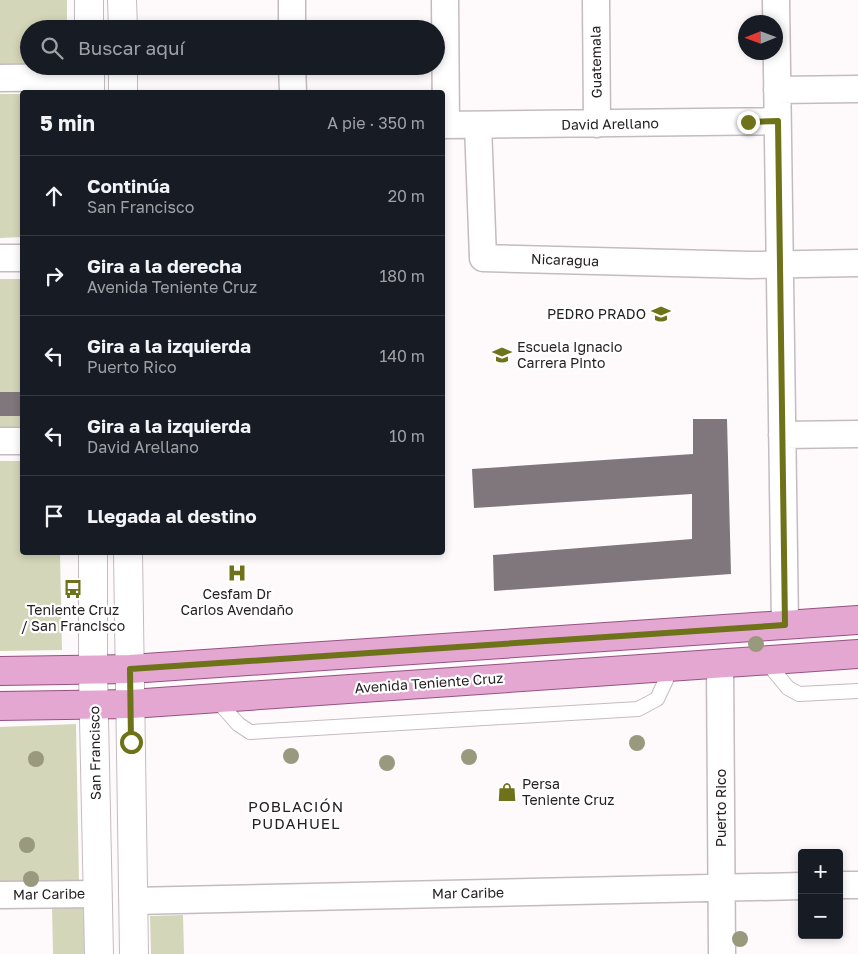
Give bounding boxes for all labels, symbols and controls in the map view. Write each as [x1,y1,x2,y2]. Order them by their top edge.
north arrow [738,15,783,60]
search box [20,20,445,75]
street label: Guatemala [586,26,605,98]
icon: search [38,34,66,62]
text: Buscar aquí [78,36,185,59]
text: 5 min [40,110,95,136]
route end [737,111,760,134]
text: A pie · 350 m [327,113,425,133]
street label: David Arellano [561,114,659,133]
text: Continúa [87,174,170,197]
icon: ahead [40,182,68,210]
text: 20 m [388,186,425,206]
text: San Francisco [87,197,194,217]
street label: Nicaragua [531,250,599,269]
text: Gira a la derecha [87,254,242,277]
icon: right [40,262,68,290]
text: 180 m [379,266,425,286]
text: Avenida Teniente Cruz [87,277,257,297]
school or university icon: PEDRO PRADO [650,303,672,325]
place label: PEDRO PRADO [547,305,646,322]
text: Gira a la izquierda [87,334,251,357]
place label: Escuela Ignacio Carrera Pinto [517,338,622,371]
icon: left [40,342,68,370]
school or university icon: Escuela Ignacio Carrera Pinto [491,344,513,366]
text: 140 m [379,346,425,366]
text: Puerto Rico [87,357,177,377]
text: Gira a la izquierda [87,414,251,437]
icon: left [40,422,68,450]
text: 10 m [389,426,425,446]
text: David Arellano [87,437,199,457]
icon: arrive [40,502,68,530]
text: Llegada al destino [87,504,257,527]
hospital icon: Cesfam Dr Carlos Avendaño [226,562,248,584]
bus stop icon: Teniente Cruz / San Francisco [62,578,84,600]
place label: Cesfam Dr Carlos Avendaño [181,585,293,618]
place label: Teniente Cruz / San Francisco [21,601,125,634]
street label: Avenida Teniente Cruz [354,669,504,696]
street label: San Francisco [85,706,104,800]
route start [120,731,143,754]
street label: Puerto Rico [712,769,729,847]
place label: Persa Teniente Cruz [522,775,614,808]
shop icon: Persa Teniente Cruz [496,781,518,803]
district label: POBLACIÓN PUDAHUEL [248,797,344,832]
map controls [798,849,843,939]
button: + [798,849,843,894]
street label: Mar Caribe [432,883,504,902]
street label: Mar Caribe [13,884,85,903]
button: − [798,894,843,939]

